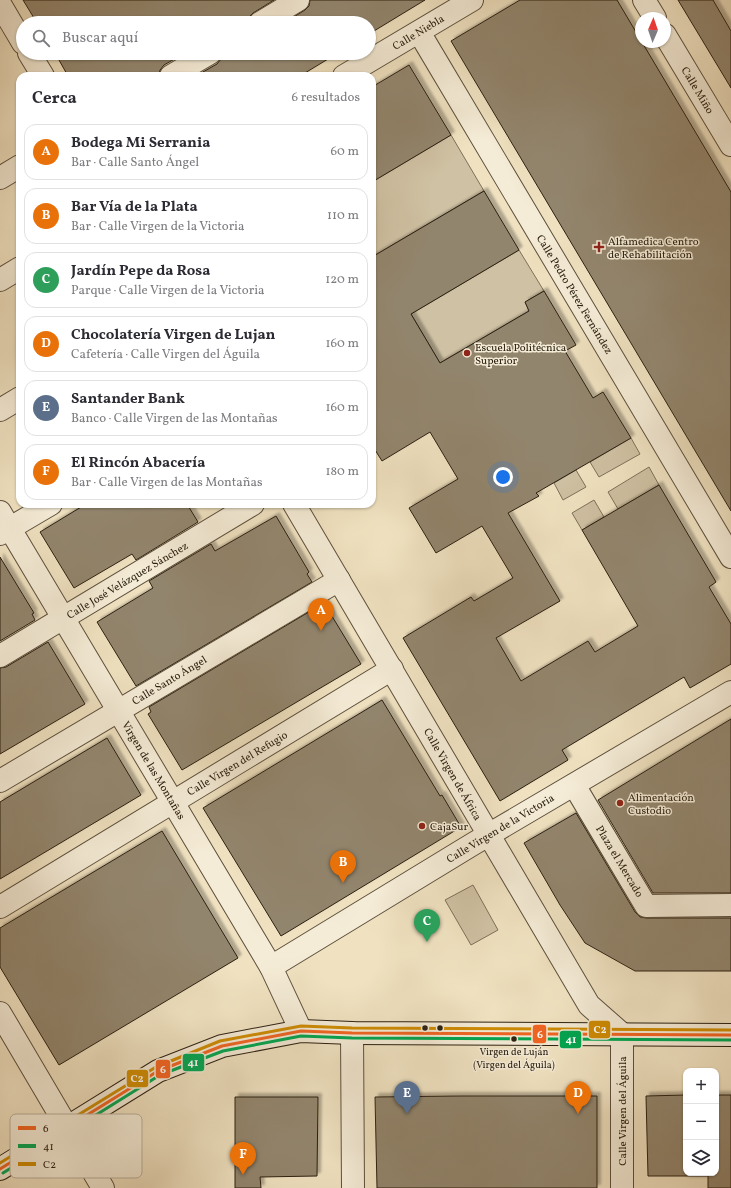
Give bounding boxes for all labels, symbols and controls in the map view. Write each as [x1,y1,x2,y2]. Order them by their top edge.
street label: Calle Niebla [390,12,448,55]
north arrow [635,12,671,48]
search box [16,16,376,60]
icon: search [30,27,52,49]
text: Buscar aquí [62,28,138,49]
street label: Calle Miño [677,64,717,117]
text: Cerca [32,87,77,110]
text: 6 resultados [292,89,360,107]
text: Bodega Mi Serrania [71,133,211,154]
text: A [41,143,51,161]
text: 60 m [331,143,359,161]
text: Bar · Calle Santo Ángel [71,154,199,172]
text: Bar Vía de la Plata [71,197,198,218]
text: B [42,207,50,225]
text: 110 m [327,207,359,225]
text: Bar · Calle Virgen de la Victoria [71,218,245,236]
street label: Calle Pedro Pérez Fernández [532,232,616,358]
place label: Alfamedica Centro de Rehabilitación [608,235,699,263]
marker: Alfamedica Centro de Rehabilitación [593,241,605,253]
text: Jardín Pepe da Rosa [71,261,210,282]
text: C [42,271,50,289]
text: 120 m [325,271,359,289]
text: Parque · Calle Virgen de la Victoria [71,282,265,300]
text: Chocolatería Virgen de Lujan [71,325,275,346]
text: D [41,335,51,353]
text: 160 m [325,335,359,353]
place label: Escuela Politécnica Superior [475,341,567,369]
text: Cafetería · Calle Virgen del Águila [71,346,260,364]
marker: Escuela Politécnica Superior [462,348,472,358]
text: Santander Bank [71,389,185,410]
text: E [42,399,50,417]
text: 160 m [325,399,359,417]
text: Banco · Calle Virgen de las Montañas [71,410,278,428]
text: El Rincón Abacería [71,453,205,474]
text: F [42,463,50,481]
text: 180 m [325,463,359,481]
your location [493,467,513,487]
text: Bar · Calle Virgen de las Montañas [71,474,263,492]
street label: Calle José Velázquez Sánchez [64,539,192,624]
pin: A [308,598,334,631]
street label: Calle Santo Ángel [129,653,210,710]
street label: Virgen de las Montañas [117,719,188,823]
street label: Calle Virgen de África [419,726,485,824]
street label: Calle Virgen del Refugio [185,728,291,800]
street label: Calle Virgen de la Victoria [444,791,558,867]
place label: Alimentación Custodio [628,791,694,819]
marker: Alimentación Custodio [615,798,625,808]
place label: CajaSur [430,820,469,835]
marker: CajaSur [417,821,427,831]
street label: Plaza el Mercado [591,823,646,901]
pin: B [330,850,356,883]
pin: C [414,909,440,942]
line badge: C2 [588,1020,611,1039]
unlabelled marker [420,1023,430,1033]
unlabelled marker [435,1023,445,1033]
text: C2 [594,1023,607,1038]
line badge: 6 [532,1024,547,1044]
text: 6 [537,1028,543,1043]
line badge: 41 [559,1030,582,1049]
text: 41 [565,1033,577,1048]
marker: Virgen de Luján (Virgen del Águila) [509,1034,519,1044]
place label: Virgen de Luján (Virgen del Águila) [473,1045,555,1072]
line badge: 41 [182,1053,205,1072]
text: 41 [187,1056,199,1071]
street label: Calle Virgen del Águila [616,1056,631,1166]
line badge: 6 [155,1059,171,1079]
text: 6 [160,1063,166,1078]
map controls [683,1068,719,1176]
button: + [683,1068,719,1104]
line badge: C2 [126,1069,149,1088]
text: C2 [131,1072,144,1087]
pin: E [394,1081,420,1114]
pin: D [565,1081,591,1114]
button: − [683,1104,719,1140]
legend [10,1114,142,1178]
text: 6 [43,1122,49,1137]
text: 41 [43,1140,54,1155]
button: layers [683,1140,719,1176]
pin: F [230,1142,256,1175]
text: C2 [43,1158,56,1173]

